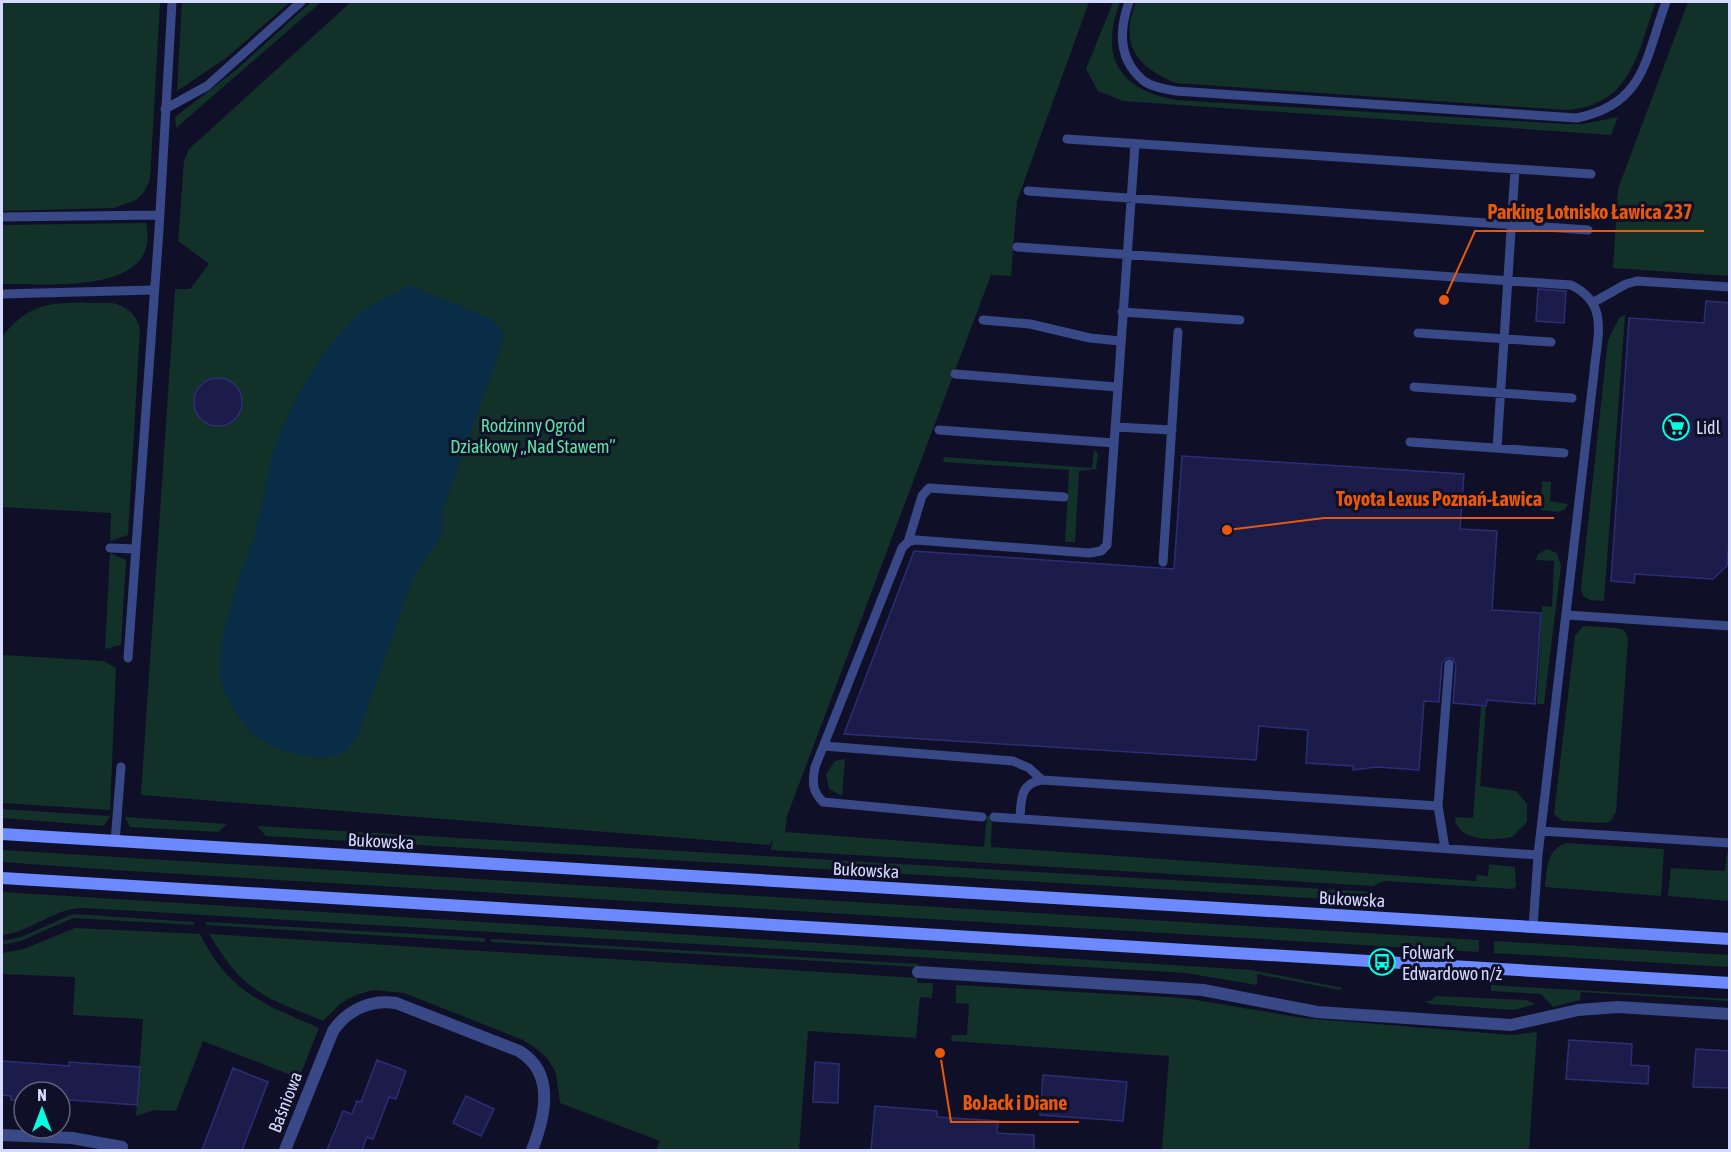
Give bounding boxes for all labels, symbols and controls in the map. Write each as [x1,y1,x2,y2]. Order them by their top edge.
callout: Parking Lotnisko Ławica 237 [1475,193,1704,231]
text: Parking Lotnisko Ławica 237 [1488,200,1692,223]
supermarket icon: Lidl [1661,412,1691,442]
park label: Rodzinny Ogród Działkowy „Nad Stawem” [450,415,616,457]
place label: Lidl [1696,417,1721,438]
callout: Toyota Lexus Poznań-Ławica [1324,480,1554,518]
text: Toyota Lexus Poznań-Ławica [1336,487,1542,510]
street label: Bukowska [347,829,415,853]
street label: Bukowska [832,858,900,882]
street label: Bukowska [1318,887,1386,911]
place label: Folwark Edwardowo n/ż [1402,942,1503,984]
bus stop icon: Folwark Edwardowo n/ż [1367,947,1397,977]
street label: Baśniowa [264,1069,306,1135]
north arrow [12,1080,72,1140]
callout: BoJack i Diane [951,1084,1079,1122]
text: N [37,1086,47,1104]
text: BoJack i Diane [963,1091,1067,1114]

